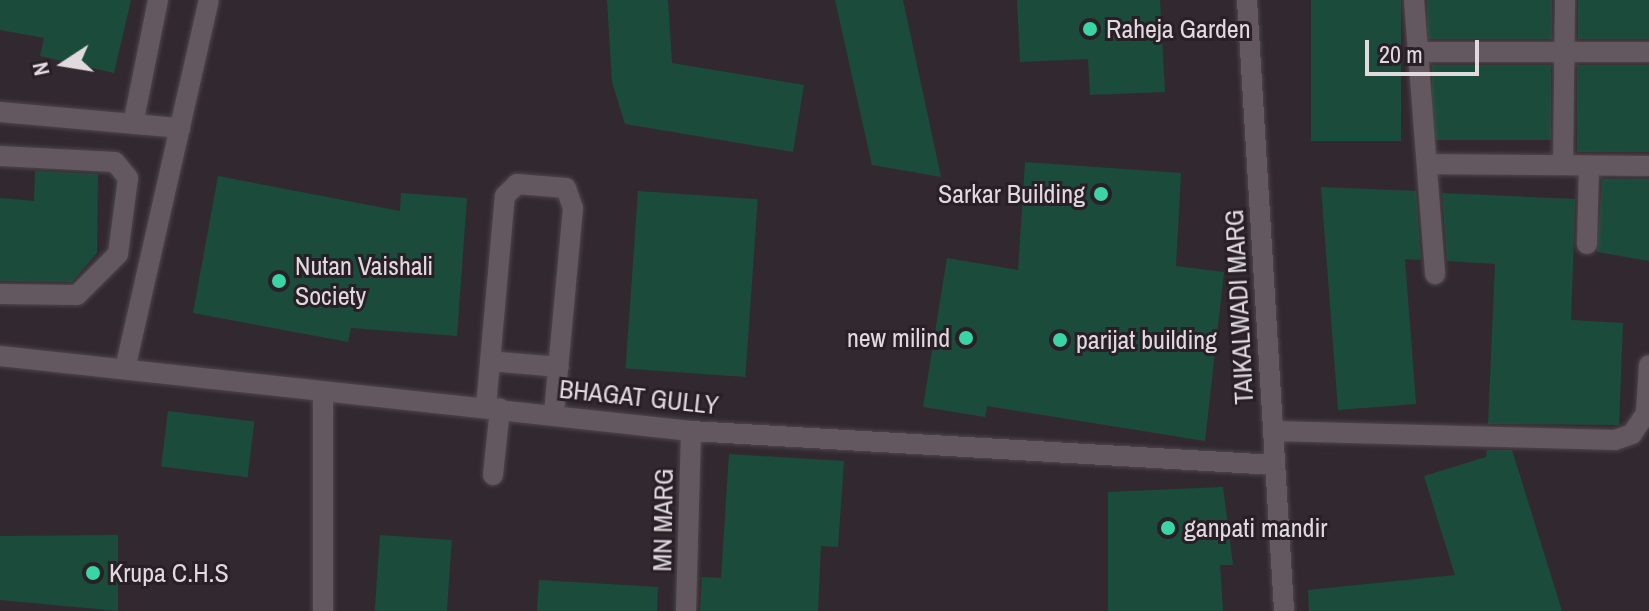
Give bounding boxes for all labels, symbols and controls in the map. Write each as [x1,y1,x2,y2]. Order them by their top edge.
place label: Raheja Garden [1106,13,1251,45]
marker: Raheja Garden [1081,20,1099,38]
north arrow [24,24,104,104]
scale bar [1369,24,1483,74]
text: 20 m [1379,38,1423,70]
text: N [24,59,57,78]
place label: Sarkar Building [938,178,1085,210]
marker: Sarkar Building [1092,185,1110,203]
street label: TAIKALWADI MARG [1218,209,1260,405]
place label: Nutan Vaishali Society [295,250,433,312]
marker: Nutan Vaishali Society [270,272,288,290]
place label: new milind [847,322,950,354]
place label: parijat building [1076,324,1217,356]
marker: new milind [957,329,975,347]
marker: parijat building [1051,331,1069,349]
street label: BHAGAT GULLY [558,373,720,421]
street label: MN MARG [647,468,679,572]
place label: ganpati mandir [1184,512,1327,544]
marker: ganpati mandir [1159,519,1177,537]
place label: Krupa C.H.S [109,557,229,589]
marker: Krupa C.H.S [84,564,102,582]

